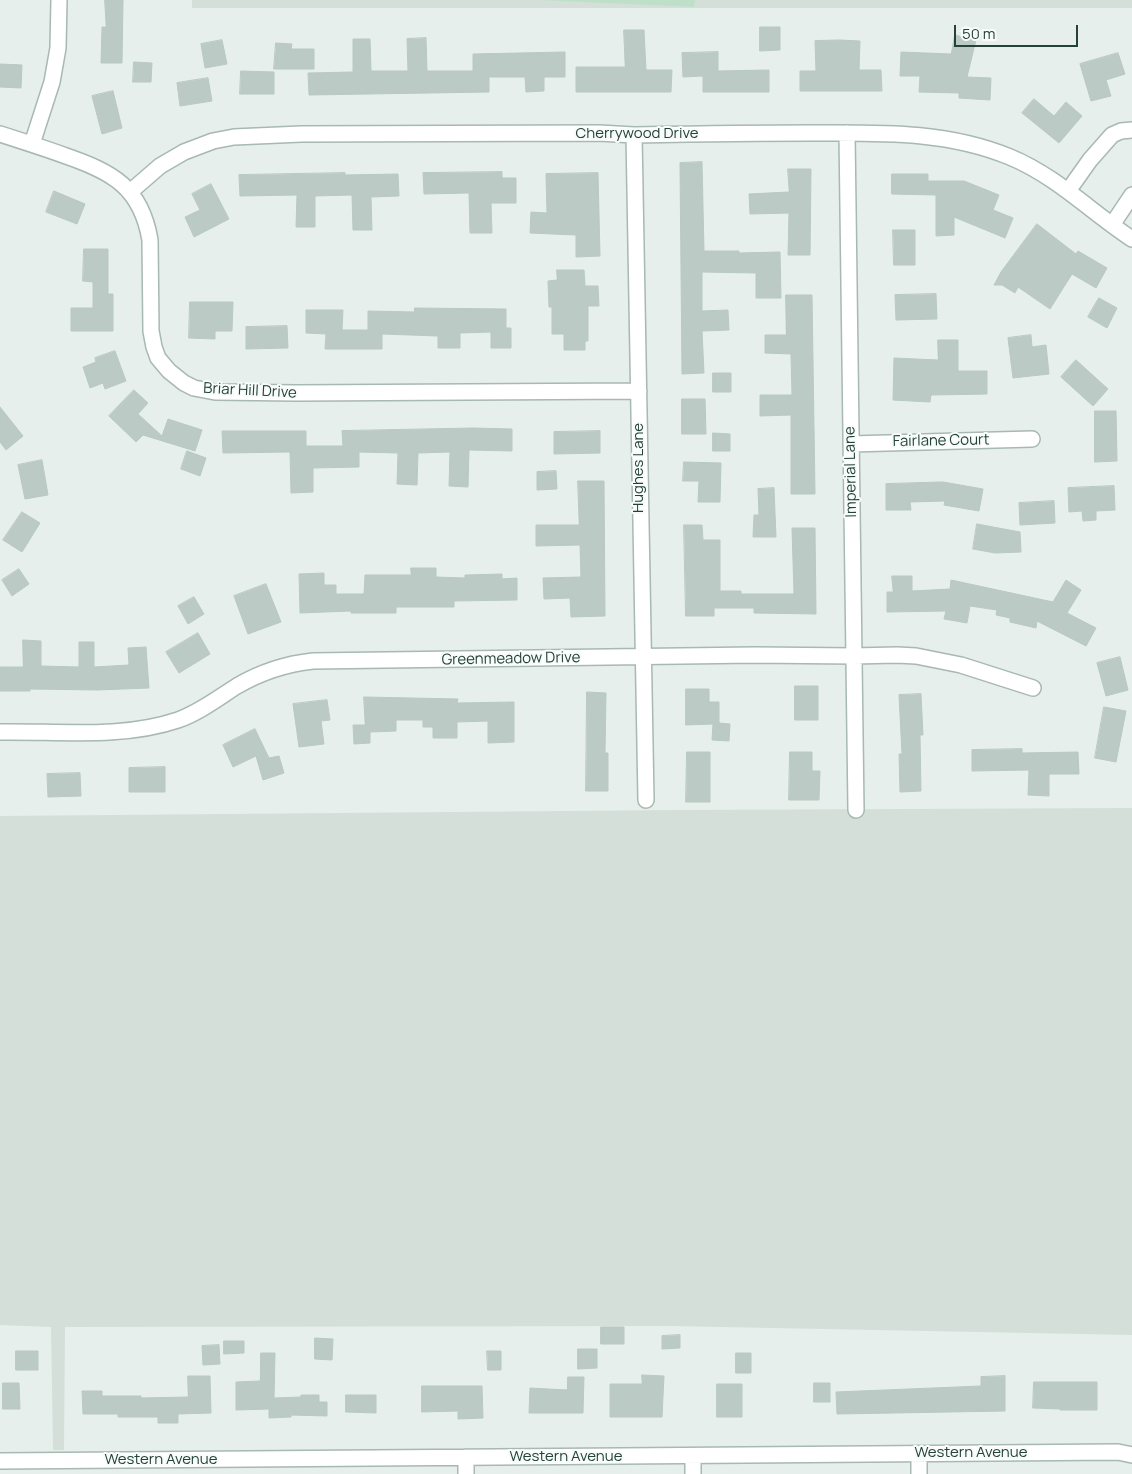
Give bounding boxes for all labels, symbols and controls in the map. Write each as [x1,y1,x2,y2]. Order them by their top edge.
scale bar [957,15,1081,47]
text: 50 m [962,23,996,44]
street label: Cherrywood Drive [576,125,698,143]
street label: Briar Hill Drive [203,380,297,402]
street label: Hughes Lane [630,423,648,513]
street label: Imperial Lane [841,426,861,518]
street label: Fairlane Court [892,431,990,451]
street label: Greenmeadow Drive [441,649,581,669]
street label: Western Avenue [915,1444,1027,1462]
street label: Western Avenue [510,1448,622,1466]
street label: Western Avenue [105,1451,217,1469]

